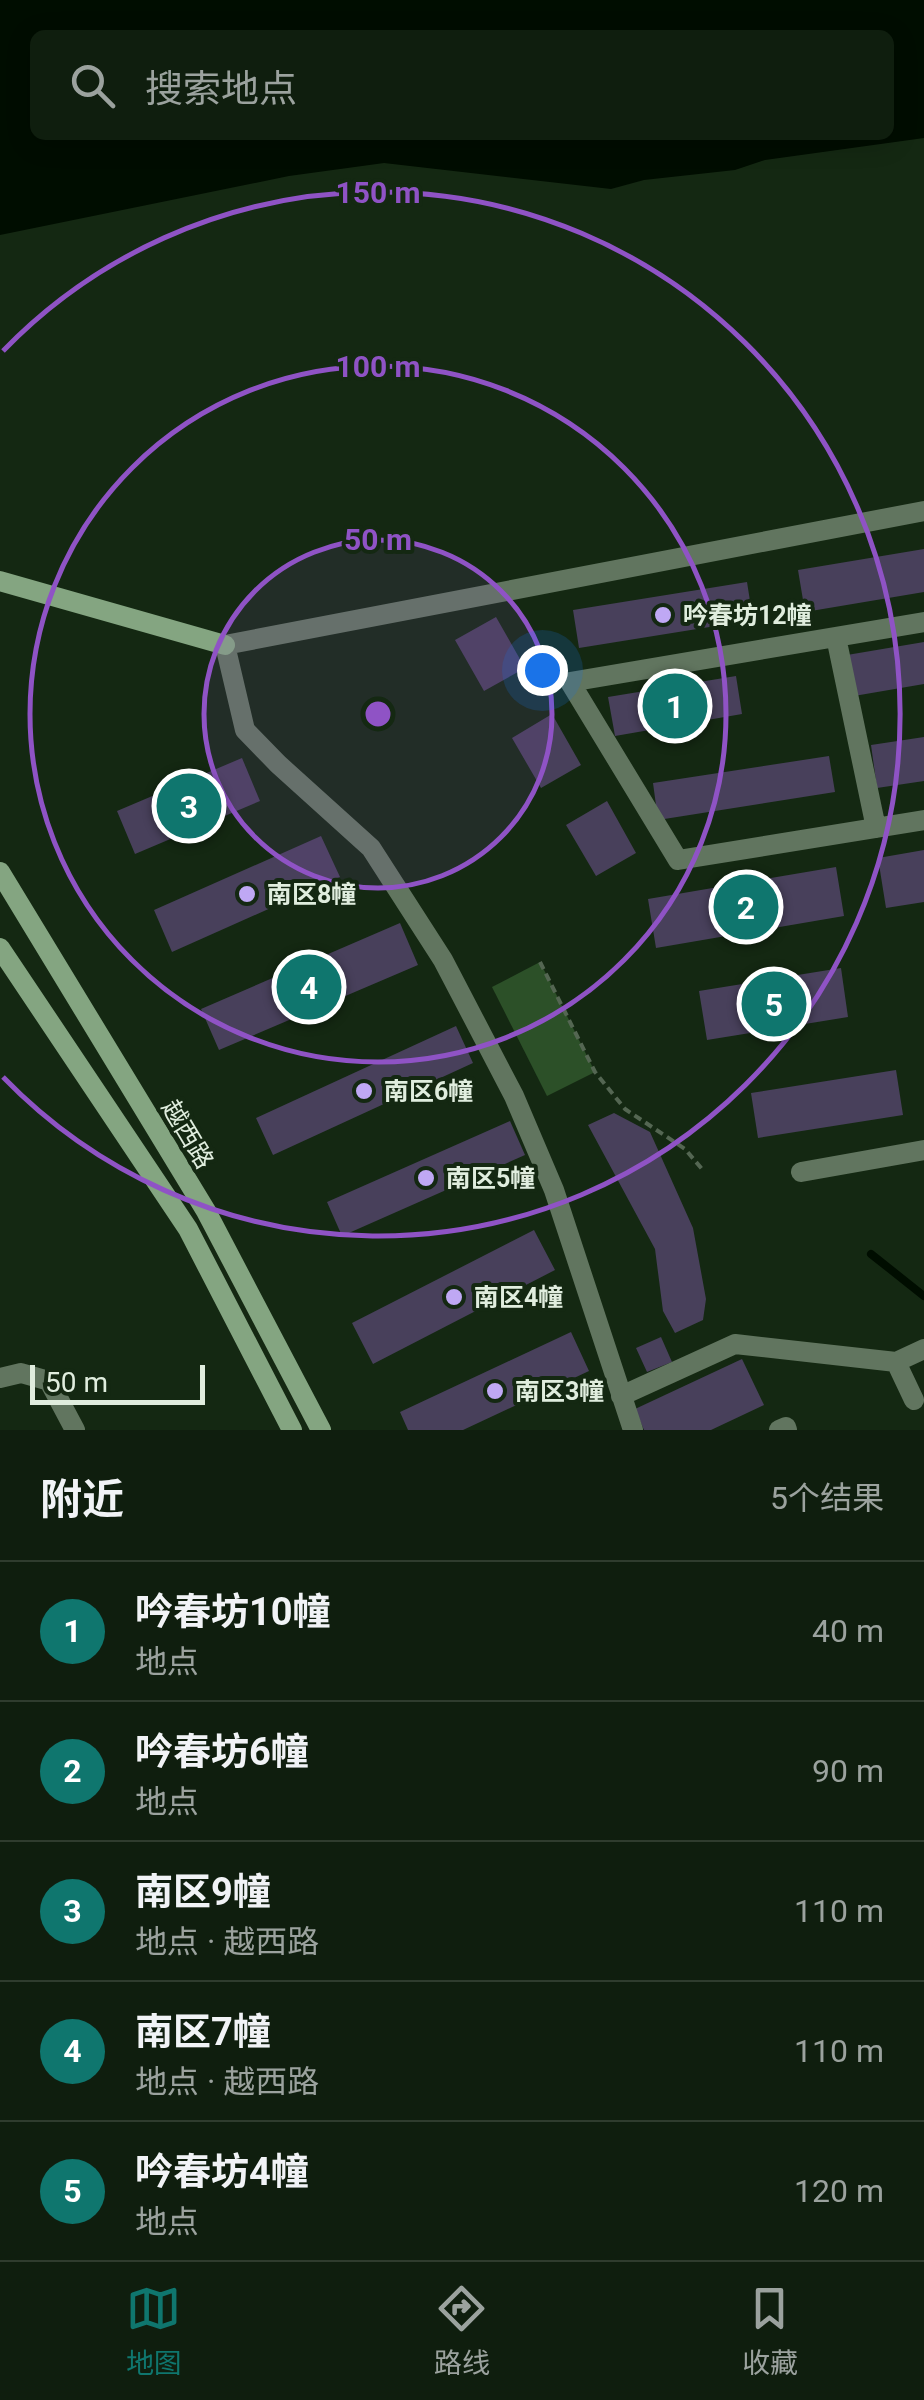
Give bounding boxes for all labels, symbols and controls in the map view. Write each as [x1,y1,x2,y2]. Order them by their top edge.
search box [30,30,894,140]
icon: search [65,58,120,113]
text: 搜索地点 [145,67,297,111]
text: 150 m [335,175,421,210]
text: 100 m [335,349,421,384]
text: 50 m [344,522,412,557]
place label: 吟春坊12幢 [683,601,812,630]
marker: 吟春坊12幢 [652,604,674,626]
your location [517,645,568,696]
pin: 1 [642,668,708,744]
centre of rings [360,696,396,732]
pin: 3 [156,768,222,844]
pin: 2 [714,870,778,944]
place label: 南区8幢 [267,880,356,909]
marker: 南区8幢 [236,883,258,905]
pin: 4 [276,950,342,1024]
pin: 5 [742,966,806,1042]
place label: 南区6幢 [384,1077,473,1106]
marker: 南区6幢 [353,1080,375,1102]
street label: 越西路 [156,1095,219,1174]
place label: 南区5幢 [446,1164,535,1193]
marker: 南区5幢 [415,1167,437,1189]
place label: 南区4幢 [474,1283,563,1312]
marker: 南区4幢 [443,1286,465,1308]
scale bar [30,1360,205,1404]
text: 50 m [45,1366,108,1399]
place label: 南区3幢 [515,1377,604,1406]
marker: 南区3幢 [484,1380,506,1402]
text: 附近 [40,1475,124,1524]
text: 5个结果 [770,1479,884,1517]
text: 吟春坊10幢 [135,1590,331,1634]
text: 1 [63,1612,82,1650]
text: 40 m [812,1612,884,1650]
text: 地点 [135,1643,199,1681]
text: 吟春坊6幢 [135,1730,309,1774]
text: 2 [63,1752,82,1790]
text: 90 m [812,1752,884,1790]
text: 地点 [135,1783,199,1821]
text: 南区9幢 [135,1870,271,1914]
text: 3 [63,1892,82,1930]
text: 110 m [794,1892,884,1930]
text: 地点 · 越西路 [135,1923,319,1961]
text: 南区7幢 [135,2010,271,2054]
text: 4 [63,2032,82,2070]
text: 110 m [794,2032,884,2070]
text: 地点 · 越西路 [135,2063,319,2101]
text: 吟春坊4幢 [135,2150,309,2194]
text: 5 [63,2172,82,2210]
text: 120 m [794,2172,884,2210]
text: 地点 [135,2203,199,2241]
tab: 地图 [126,2281,182,2381]
tab: 路线 [434,2281,490,2381]
tab: 收藏 [742,2281,798,2381]

